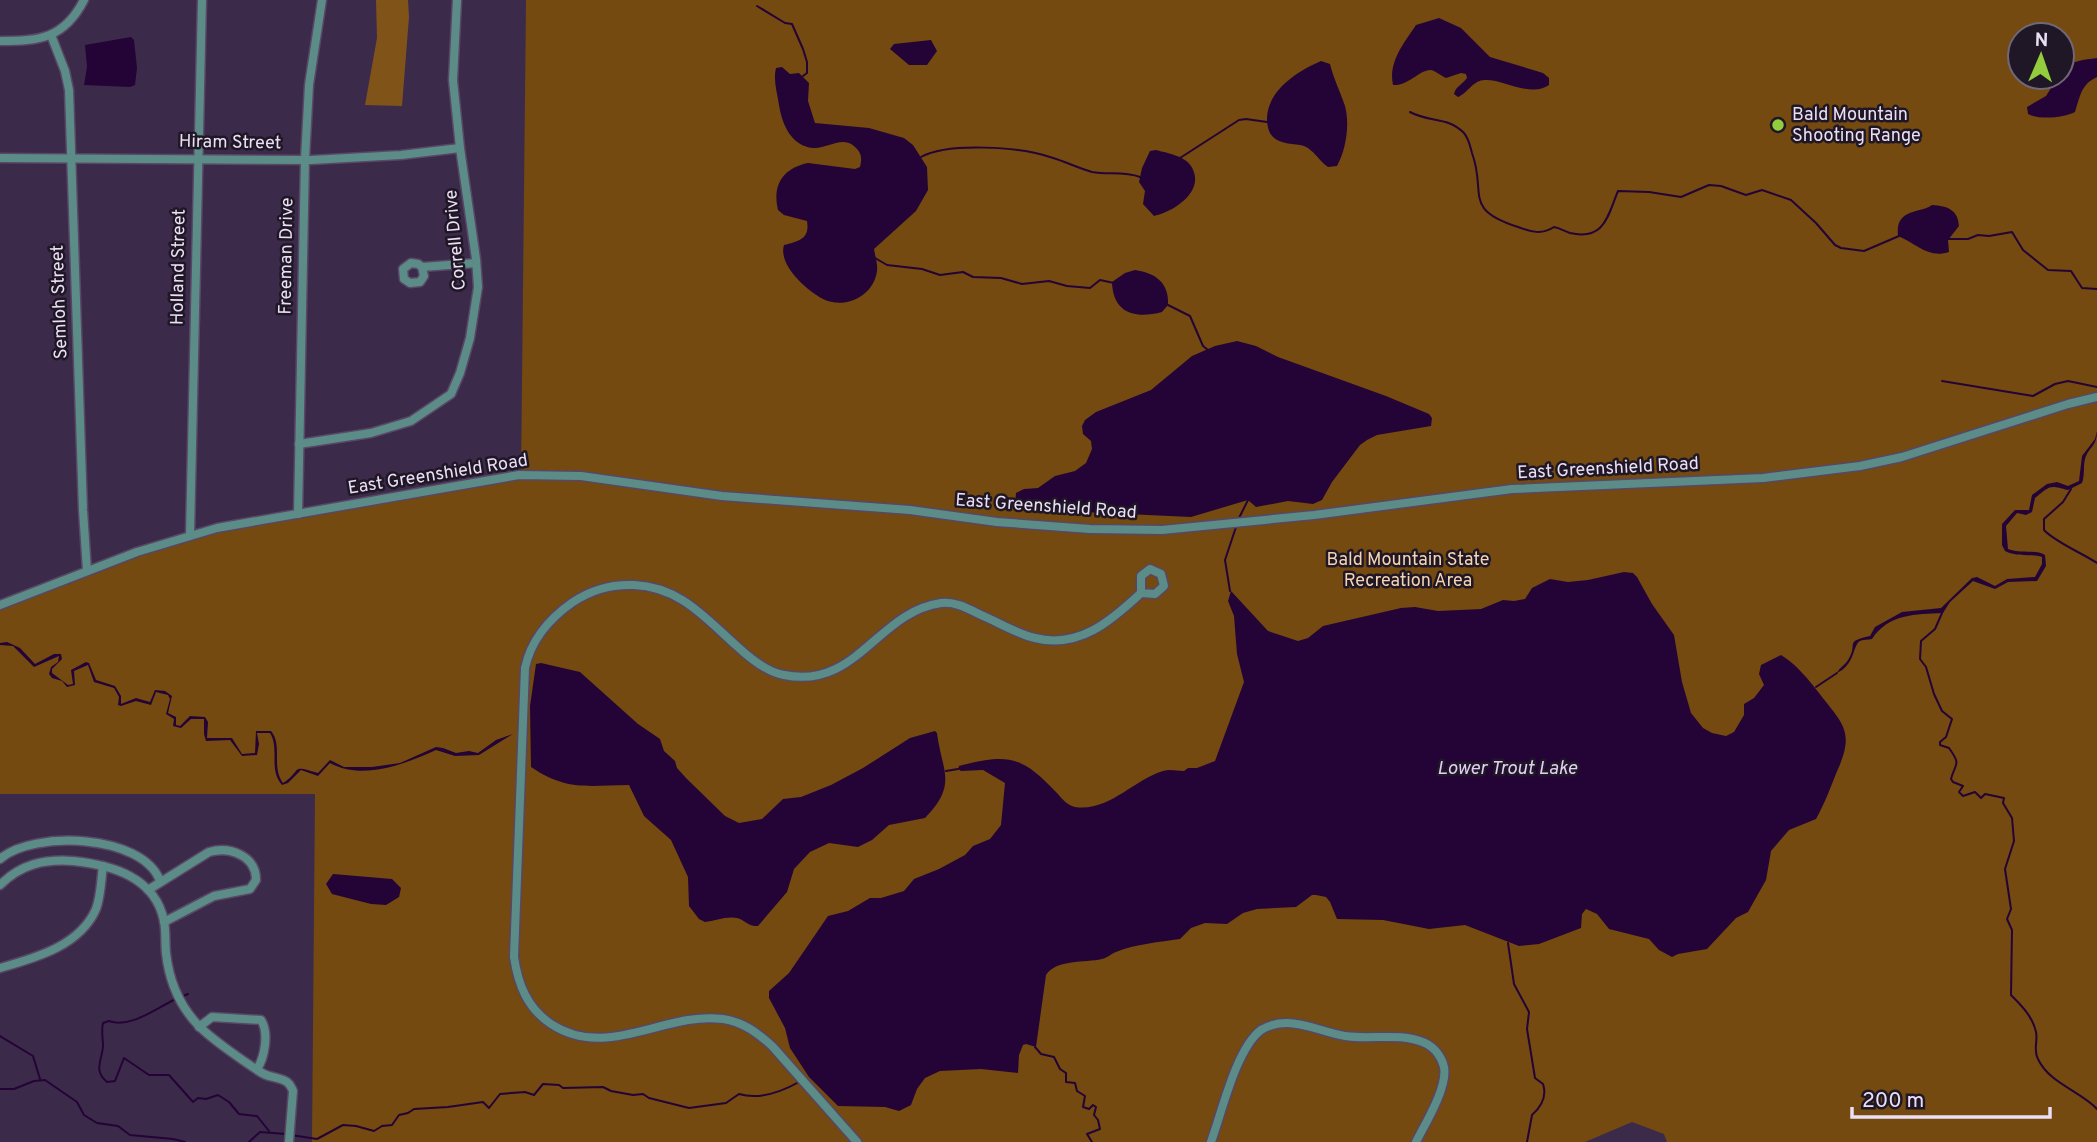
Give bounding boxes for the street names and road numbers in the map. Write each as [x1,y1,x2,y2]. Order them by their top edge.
street label: Hiram Street [179,131,281,155]
street label: Correll Drive [440,189,472,291]
street label: Freeman Drive [274,197,300,315]
street label: Holland Street [166,209,192,325]
street label: Semloh Street [47,245,73,359]
street label: East Greenshield Road [346,449,530,501]
street label: East Greenshield Road [1517,453,1699,485]
street label: East Greenshield Road [954,489,1138,525]

